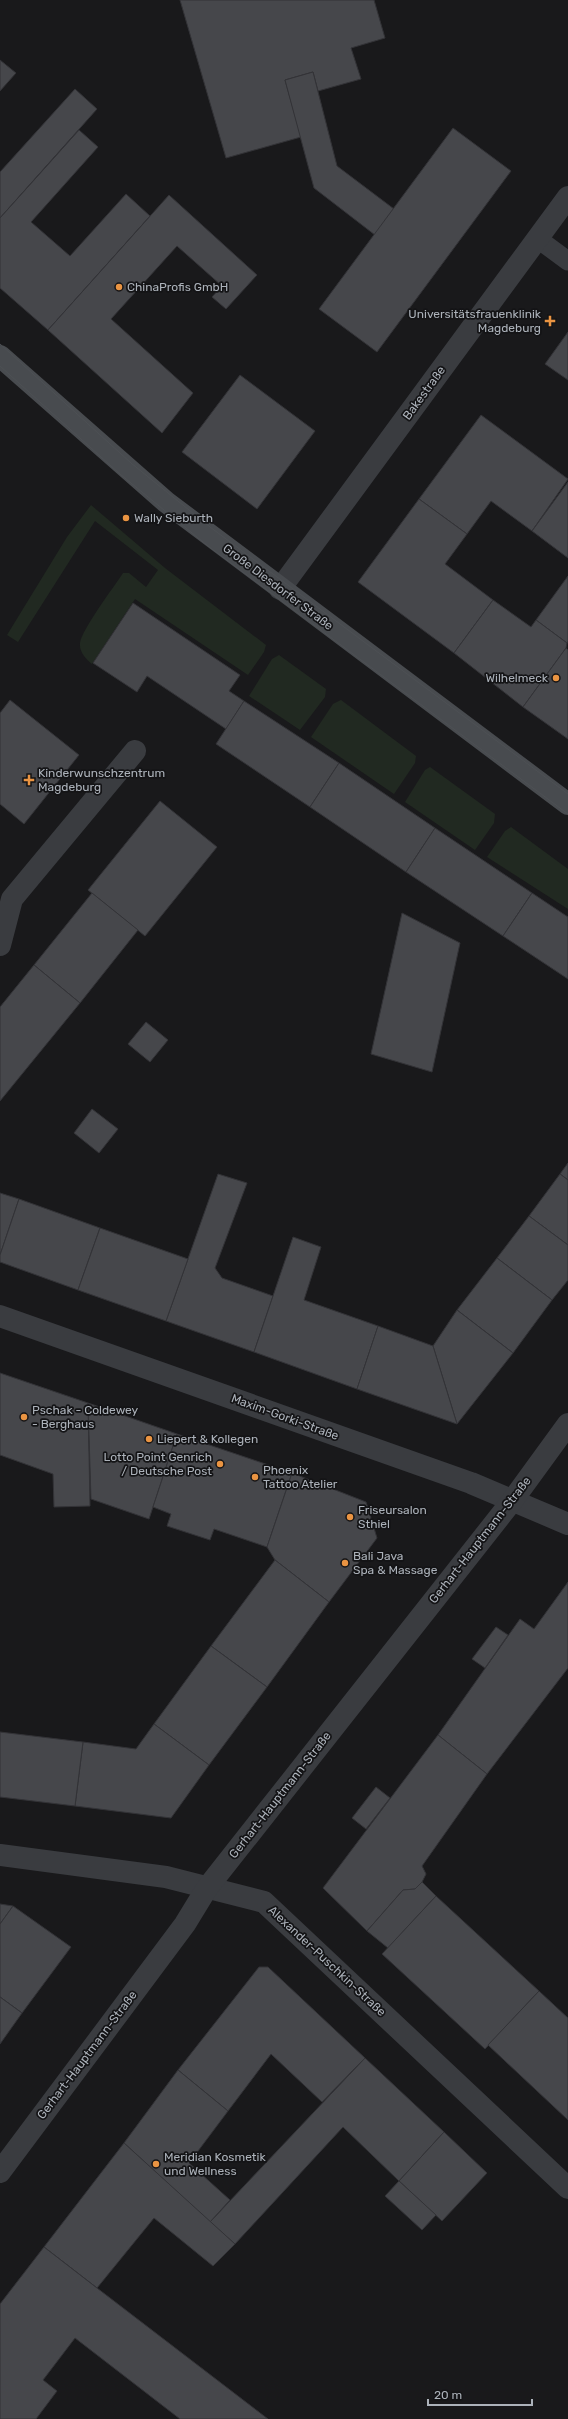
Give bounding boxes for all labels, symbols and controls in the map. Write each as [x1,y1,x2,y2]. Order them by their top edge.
place label: ChinaProfis GmbH [127,280,228,294]
marker: ChinaProfis GmbH [114,282,124,292]
place label: Universitätsfrauenklinik Magdeburg [408,307,542,335]
marker: Universitätsfrauenklinik Magdeburg [544,315,556,327]
street label: Bakestraße [400,363,448,423]
place label: Wally Sieburth [134,511,213,525]
marker: Wally Sieburth [121,513,131,523]
street label: Große Diesdorfer Straße [220,541,336,633]
place label: Wilhelmeck [485,671,549,685]
marker: Wilhelmeck [551,673,561,683]
place label: Kinderwunschzentrum Magdeburg [38,766,165,794]
marker: Kinderwunschzentrum Magdeburg [23,774,35,786]
street label: Maxim-Gorki-Straße [229,1391,341,1443]
place label: Pschak - Coldewey - Berghaus [32,1403,139,1431]
marker: Pschak - Coldewey - Berghaus [19,1412,29,1422]
place label: Liepert & Kollegen [157,1432,258,1446]
marker: Liepert & Kollegen [144,1434,154,1444]
place label: Lotto Point Genrich / Deutsche Post [104,1450,212,1478]
marker: Lotto Point Genrich / Deutsche Post [215,1459,225,1469]
place label: Phoenix Tattoo Atelier [263,1463,338,1491]
marker: Phoenix Tattoo Atelier [250,1472,260,1482]
street label: Gerhart-Hauptmann-Straße [426,1474,534,1606]
place label: Friseursalon Sthiel [358,1503,427,1531]
marker: Friseursalon Sthiel [345,1512,355,1522]
place label: Bali Java Spa & Massage [353,1549,438,1577]
marker: Bali Java Spa & Massage [340,1558,350,1568]
street label: Gerhart-Hauptmann-Straße [226,1729,334,1861]
street label: Alexander-Puschkin-Straße [265,1903,389,2019]
street label: Gerhart-Hauptmann-Straße [34,1988,140,2122]
place label: Meridian Kosmetik und Wellness [164,2150,266,2178]
marker: Meridian Kosmetik und Wellness [151,2159,161,2169]
scale bar [428,2381,532,2407]
text: 20 m [434,2388,462,2402]

